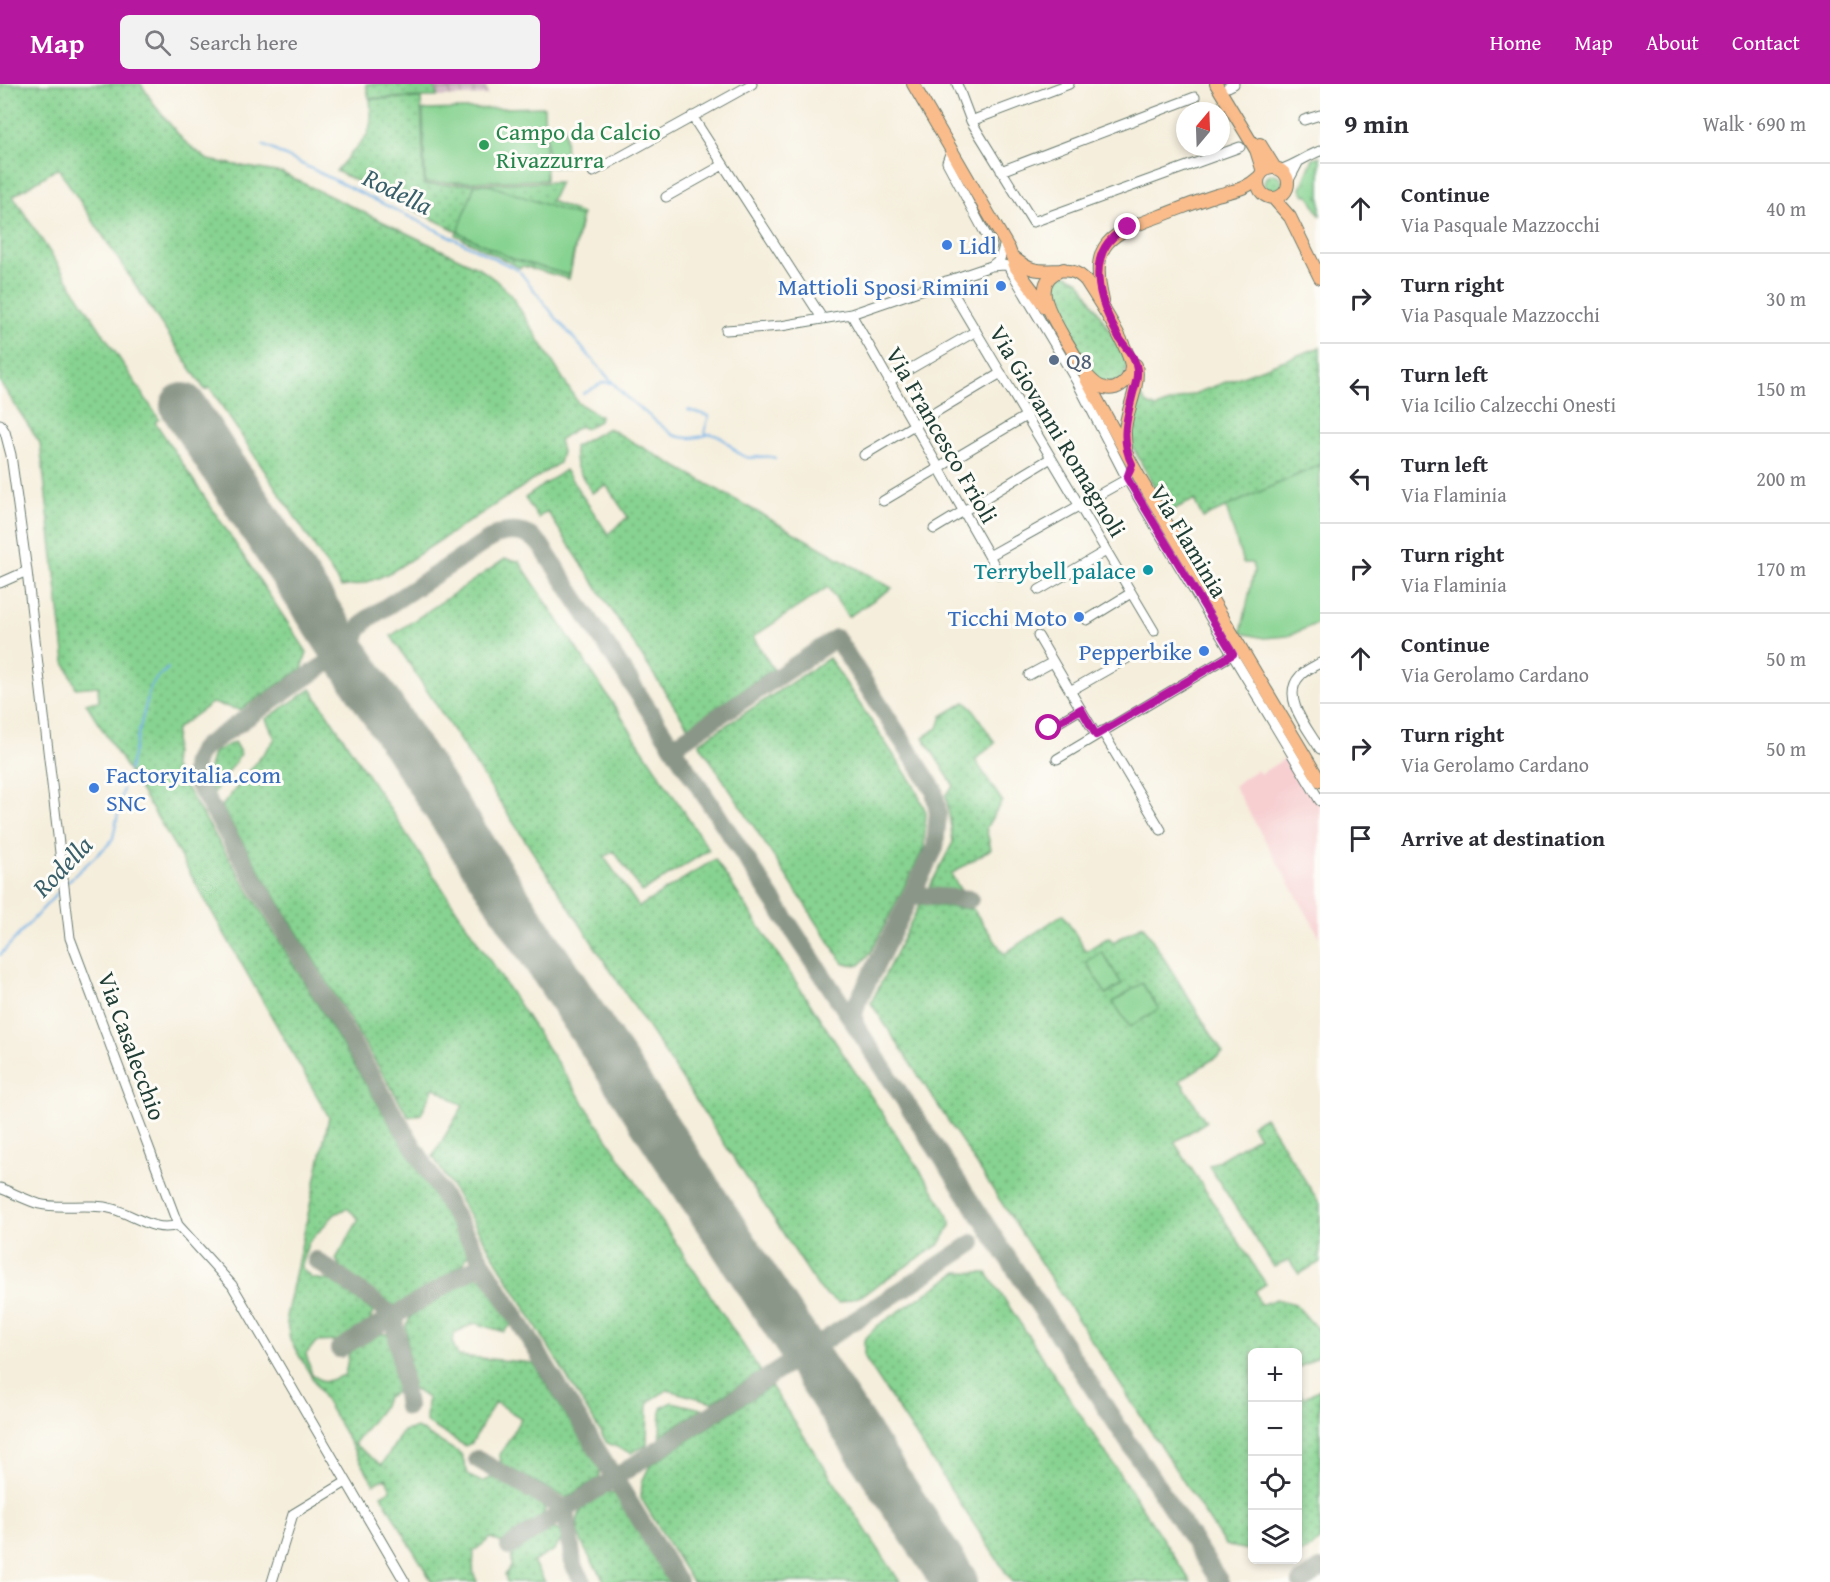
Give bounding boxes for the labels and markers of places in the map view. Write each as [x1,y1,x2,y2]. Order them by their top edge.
place label: Campo da Calcio Rivazzurra [496,114,661,177]
marker: Campo da Calcio Rivazzurra [477,138,491,152]
place label: Lidl [959,228,997,263]
marker: Lidl [940,238,954,252]
place label: Mattioli Sposi Rimini [778,269,989,304]
marker: Mattioli Sposi Rimini [994,279,1008,293]
place label: Q8 [1066,343,1092,378]
marker: Q8 [1047,353,1061,367]
place label: Terrybell palace [974,553,1136,588]
marker: Terrybell palace [1141,563,1155,577]
place label: Ticchi Moto [948,600,1067,635]
marker: Ticchi Moto [1072,610,1086,624]
place label: Pepperbike [1079,634,1192,669]
marker: Pepperbike [1197,644,1211,658]
place label: Factoryitalia.com SNC [106,757,281,820]
marker: Factoryitalia.com SNC [87,781,101,795]

